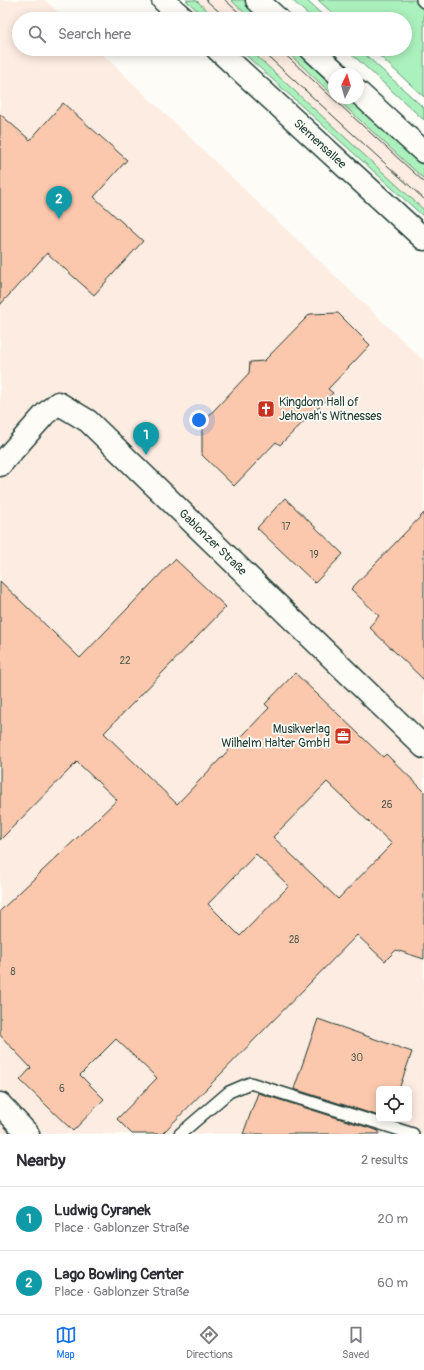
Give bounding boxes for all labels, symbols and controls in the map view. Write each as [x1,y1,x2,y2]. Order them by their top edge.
search box [12,12,412,56]
icon: search [26,23,48,45]
text: Search here [58,25,131,44]
north arrow [328,68,364,104]
street label: Siemensallee [291,116,350,172]
pin: 2 [46,186,72,219]
place label: Kingdom Hall of Jehovah's Witnesses [279,395,382,424]
church icon: Kingdom Hall of Jehovah's Witnesses [256,399,276,419]
your location [189,410,209,430]
pin: 1 [133,422,159,455]
street label: Gablonzer Straße [176,506,250,578]
house number: 17 [281,521,291,533]
house number: 19 [309,549,319,561]
house number: 22 [119,655,131,667]
place label: Musikverlag Wilhelm Halter GmbH [221,722,330,751]
office icon: Musikverlag Wilhelm Halter GmbH [333,726,353,746]
house number: 26 [381,799,393,811]
house number: 28 [289,934,299,946]
house number: 8 [10,966,16,978]
house number: 30 [351,1052,363,1064]
house number: 6 [59,1083,65,1095]
map controls [376,1086,412,1122]
button: locate [376,1086,412,1122]
text: Nearby [16,1150,65,1171]
text: 2 results [361,1152,408,1168]
text: Ludwig Cyranek [54,1201,151,1220]
text: 1 [26,1211,32,1227]
text: 20 m [377,1211,408,1227]
text: Place · Gablonzer Straße [54,1220,189,1236]
text: Lago Bowling Center [54,1265,184,1284]
text: 2 [25,1275,33,1291]
text: 60 m [377,1275,408,1291]
text: Place · Gablonzer Straße [54,1284,189,1300]
tab: Map [55,1324,77,1361]
tab: Directions [186,1324,233,1361]
tab: Saved [342,1324,369,1361]

